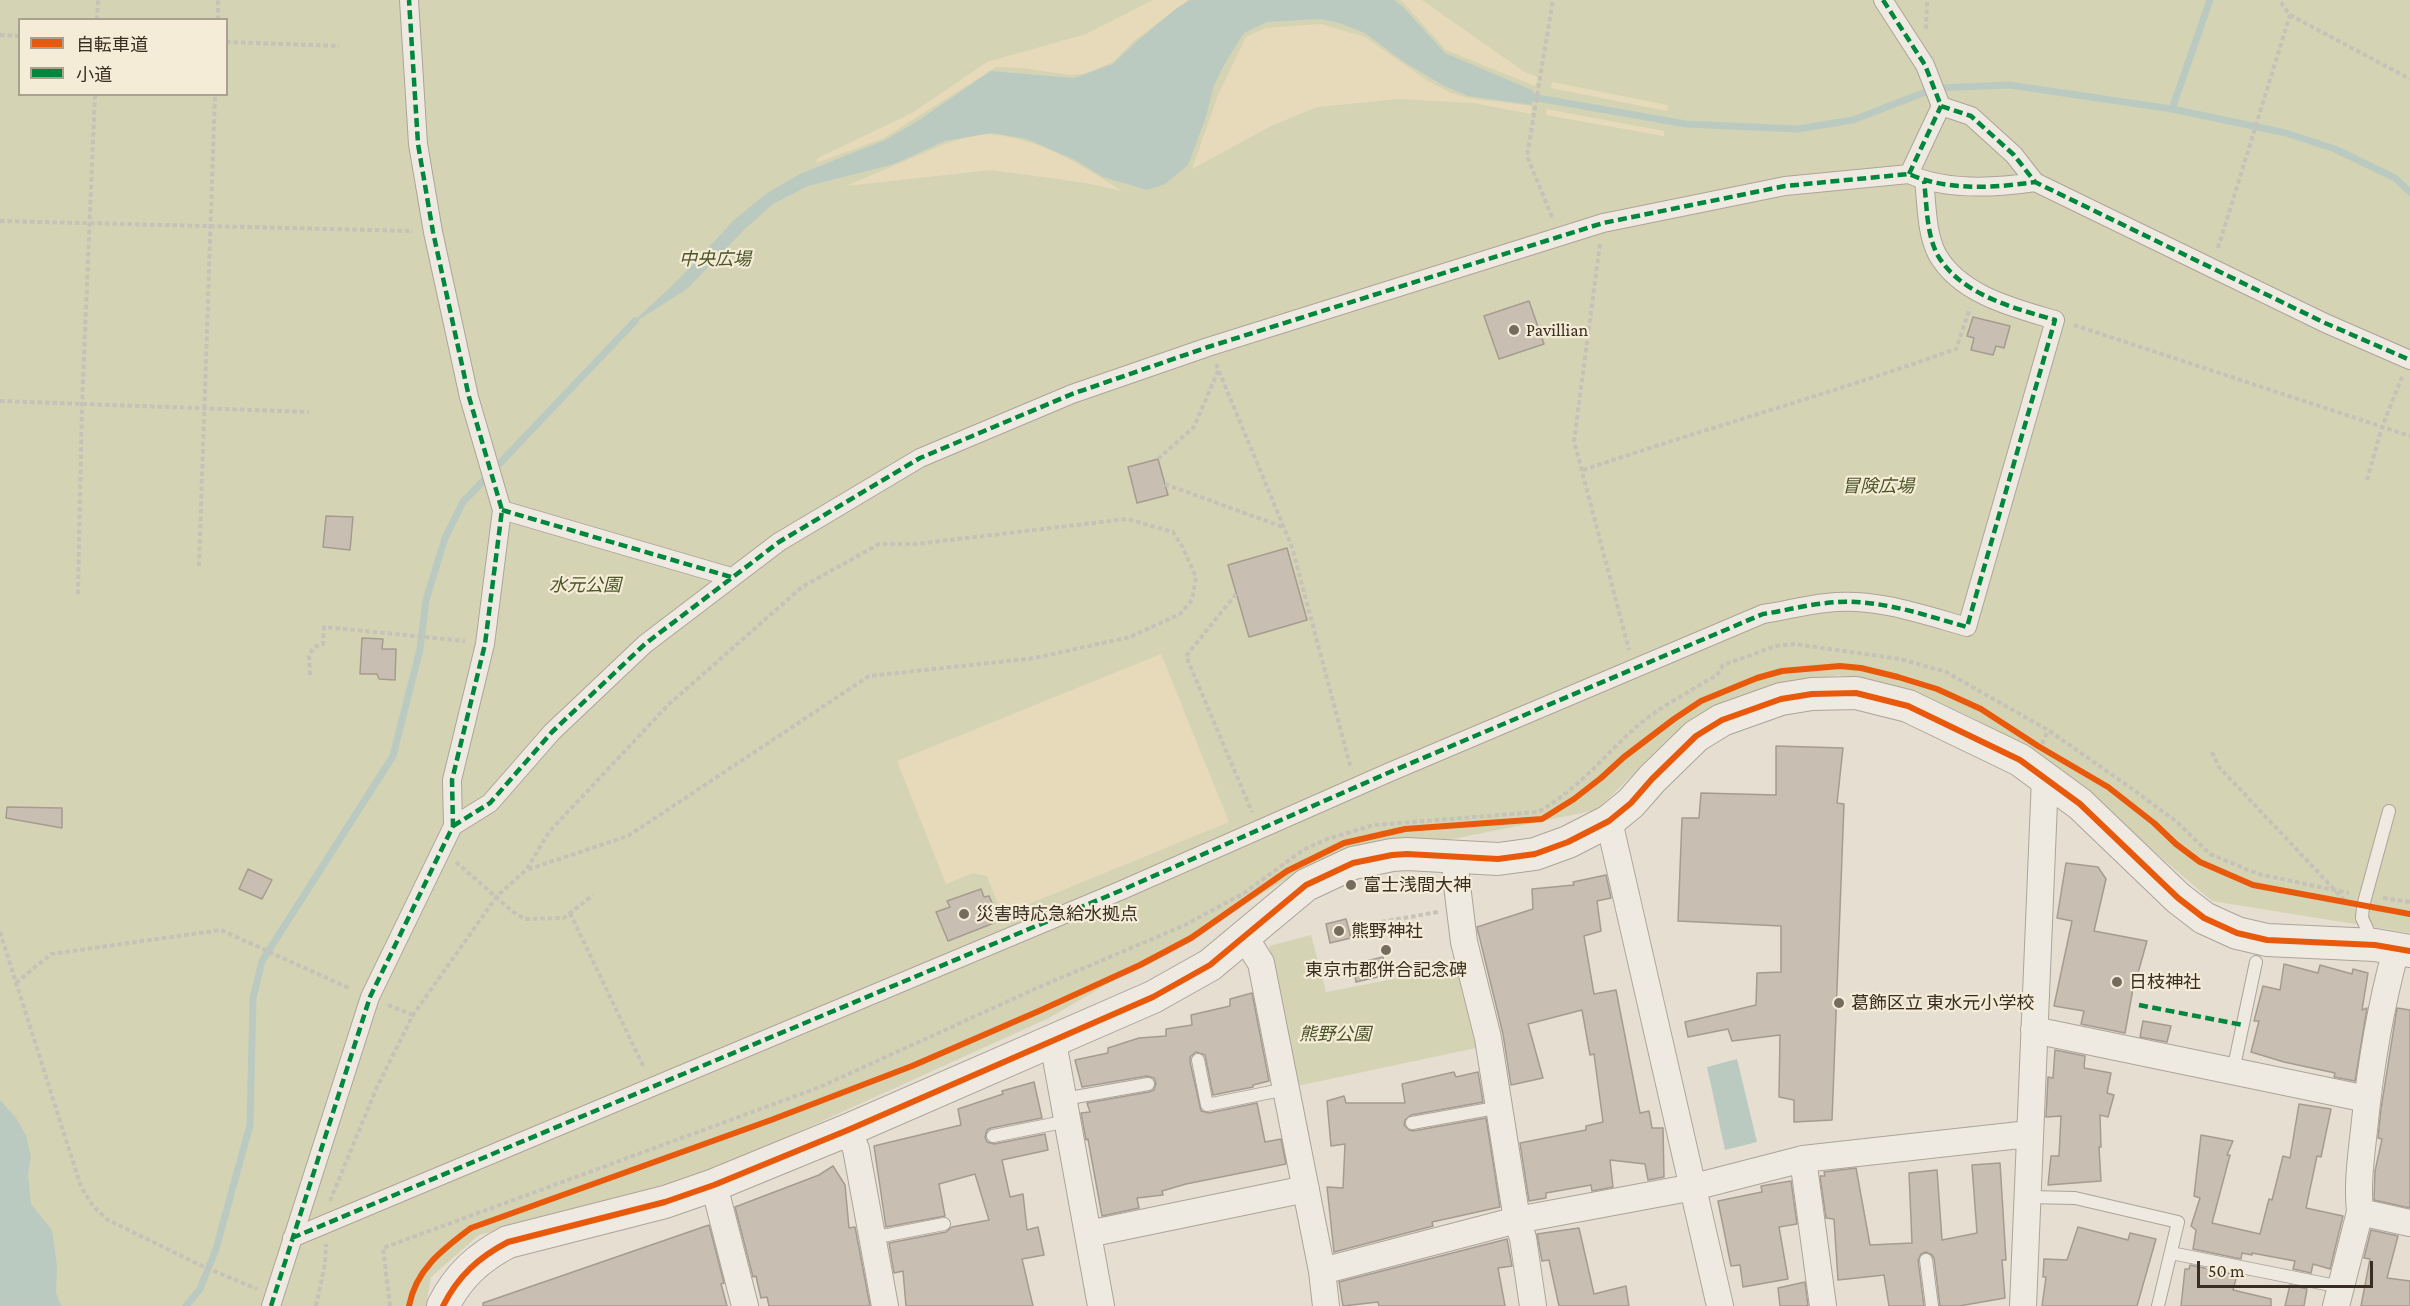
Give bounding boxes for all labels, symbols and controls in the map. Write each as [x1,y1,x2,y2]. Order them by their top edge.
legend [18,18,228,96]
text: 自転車道 [76,35,148,55]
text: 小道 [76,65,112,85]
park label: 中央広場 [679,248,751,270]
place label: Pavillian [1526,319,1588,341]
marker: Pavillian [1507,323,1521,337]
park label: 冒険広場 [1842,475,1914,497]
park label: 水元公園 [549,574,621,596]
place label: 富士浅間大神 [1363,874,1471,896]
marker: 富士浅間大神 [1344,878,1358,892]
place label: 災害時応急給水拠点 [976,903,1138,925]
marker: 災害時応急給水拠点 [957,907,971,921]
place label: 熊野神社 [1351,920,1423,942]
marker: 熊野神社 [1332,924,1346,938]
marker: 東京市郡併合記念碑 [1379,943,1393,957]
place label: 東京市郡併合記念碑 [1305,959,1467,981]
place label: 日枝神社 [2129,971,2201,993]
marker: 日枝神社 [2110,975,2124,989]
place label: 葛飾区立 東水元小学校 [1851,992,2034,1014]
marker: 葛飾区立 東水元小学校 [1832,996,1846,1010]
park label: 熊野公園 [1299,1023,1371,1045]
scale bar [2200,1249,2376,1287]
text: 50 m [2208,1261,2245,1281]

